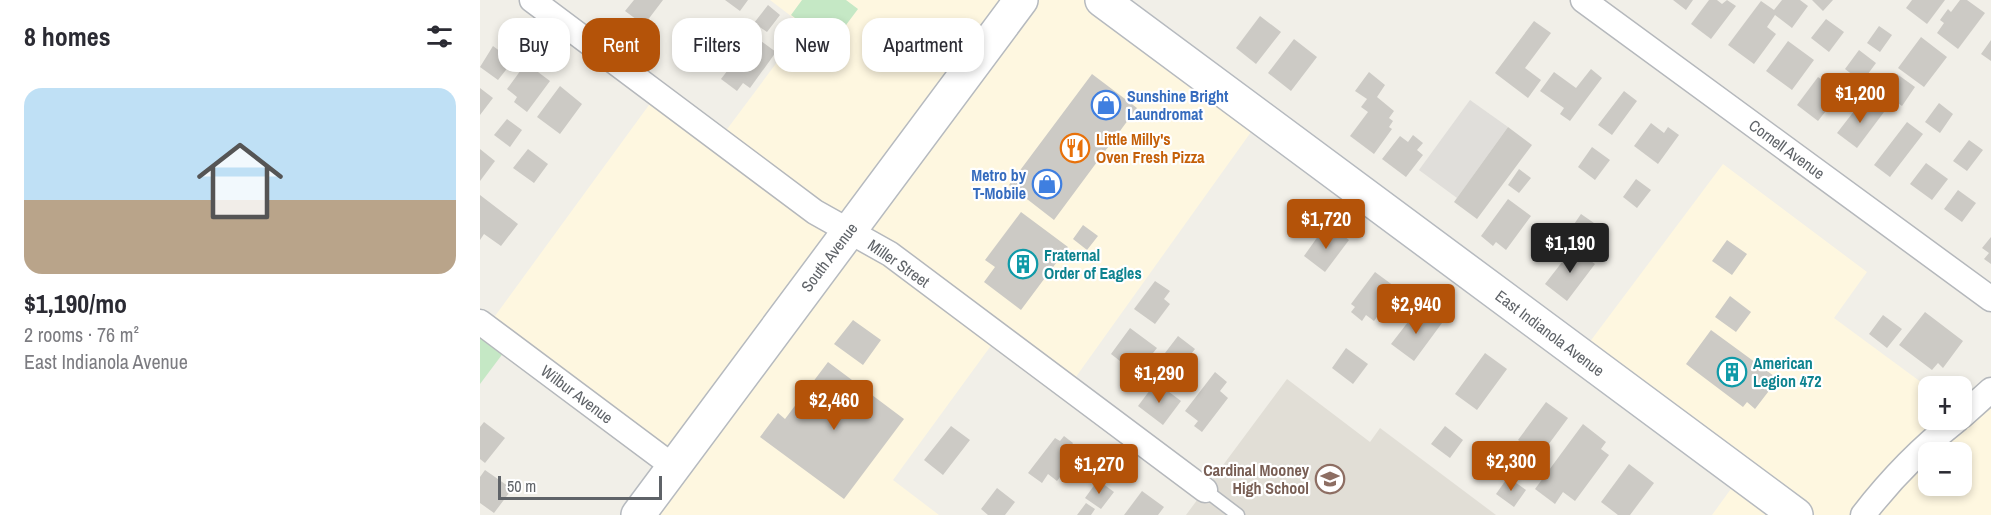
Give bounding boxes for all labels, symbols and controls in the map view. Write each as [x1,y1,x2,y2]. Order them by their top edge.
chip: Buy [498,18,570,72]
chip: Rent [582,18,660,72]
chip: Filters [672,18,762,72]
chip: New [774,18,850,72]
chip: Apartment [862,18,984,72]
text: 8 homes [24,19,111,54]
icon: filters [423,20,456,53]
pin: $1,200 [1811,73,1909,124]
text: $1,200 [1835,79,1885,106]
place label: Sunshine Bright Laundromat [1127,85,1229,125]
shop icon: Sunshine Bright Laundromat [1090,89,1122,121]
street label: Cornell Avenue [1745,114,1829,184]
icon: home [186,127,294,235]
place label: Little Milly's Oven Fresh Pizza [1096,128,1205,168]
restaurant icon: Little Milly's Oven Fresh Pizza [1059,132,1091,164]
place label: Metro by T-Mobile [971,164,1027,204]
shop icon: Metro by T-Mobile [1031,168,1063,200]
pin: $1,720 [1277,199,1375,250]
text: $1,720 [1301,205,1351,232]
street label: South Avenue [796,218,862,296]
pin: $1,190 [1521,223,1619,274]
text: $1,190 [1545,229,1595,256]
street label: Miller Street [864,234,935,292]
place label: Fraternal Order of Eagles [1044,244,1142,284]
building icon: Fraternal Order of Eagles [1007,248,1039,280]
pin: $2,940 [1367,284,1465,335]
street label: East Indianola Avenue [1491,285,1609,381]
text: $1,190/mo [24,286,127,321]
text: $2,940 [1391,290,1441,317]
text: 2 rooms · 76 m² [24,321,139,348]
text: East Indianola Avenue [24,348,188,375]
place label: American Legion 472 [1753,352,1822,392]
pin: $1,290 [1110,353,1208,404]
building icon: American Legion 472 [1716,356,1748,388]
text: $1,290 [1134,359,1184,386]
street label: Wilbur Avenue [536,360,618,428]
map controls [1918,376,1972,496]
button: + [1918,376,1972,430]
pin: $2,460 [785,380,883,431]
text: $2,460 [809,386,859,413]
pin: $2,300 [1462,441,1560,492]
button: − [1918,442,1972,496]
pin: $1,270 [1050,444,1148,495]
text: $2,300 [1486,447,1536,474]
text: $1,270 [1074,450,1124,477]
place label: Cardinal Mooney High School [1203,459,1310,499]
school or university icon: Cardinal Mooney High School [1314,463,1346,495]
scale bar [498,473,662,500]
text: 50 m [507,475,536,497]

